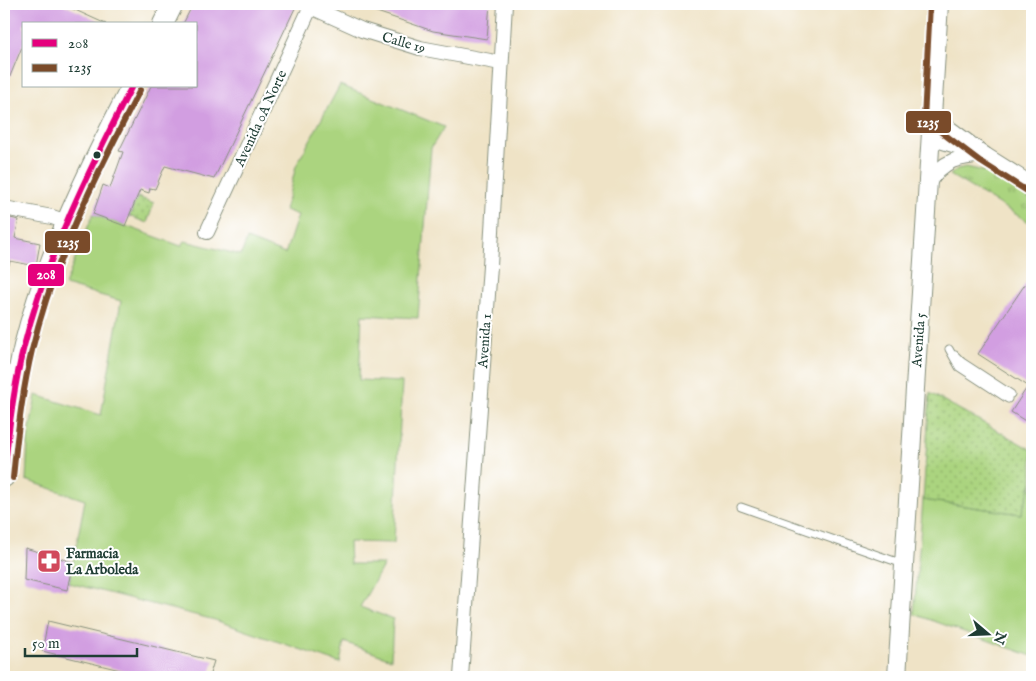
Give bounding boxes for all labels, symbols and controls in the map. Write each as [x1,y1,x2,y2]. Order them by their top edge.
legend [22,22,198,88]
street label: Calle 19 [380,28,428,58]
text: 208 [68,34,88,53]
text: 1235 [68,58,92,77]
street label: Avenida 0A Norte [230,67,291,170]
line badge: 1235 [905,110,952,134]
text: 1235 [917,114,939,132]
unlabelled marker [92,150,102,160]
line badge: 1235 [44,230,91,254]
text: 1235 [57,234,79,252]
line badge: 208 [27,263,65,287]
text: 208 [37,266,56,284]
street label: Avenida 5 [908,312,930,369]
street label: Avenida 1 [474,313,496,370]
place label: Farmacia La Arboleda [66,545,139,579]
pharmacy icon: Farmacia La Arboleda [36,548,62,574]
north arrow [964,608,1014,658]
scale bar [25,626,138,658]
text: N [989,628,1010,647]
text: 50 m [32,634,60,653]

